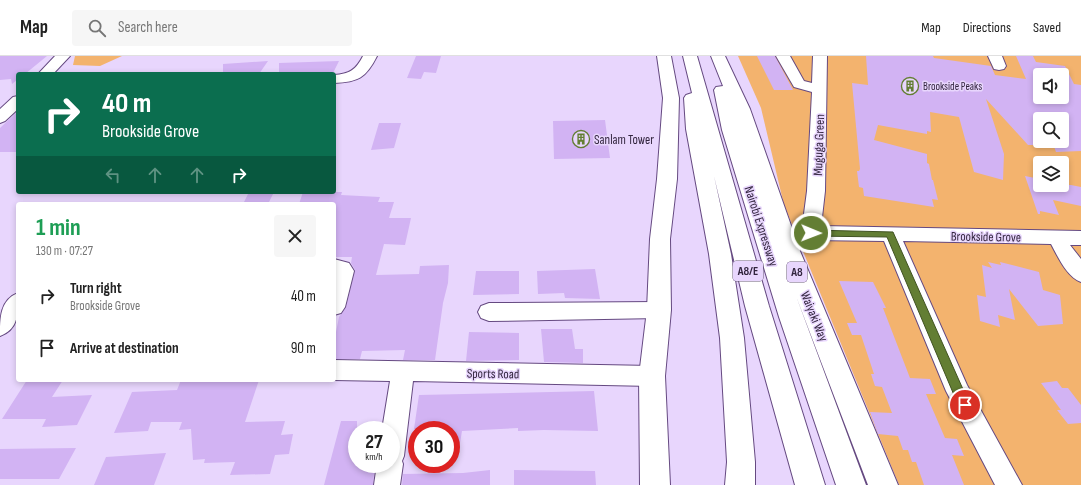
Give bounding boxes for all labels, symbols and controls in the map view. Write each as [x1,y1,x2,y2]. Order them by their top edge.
search box [72,10,352,46]
text: Map [20,16,48,39]
icon: search [86,17,108,39]
text: Search here [118,18,178,37]
text: Map [921,19,941,36]
text: Directions [963,19,1011,36]
text: Saved [1033,19,1061,36]
map controls [1033,68,1069,192]
button: sound [1033,68,1069,104]
building icon: Brookside Peaks [900,76,920,96]
place label: Brookside Peaks [923,80,982,93]
text: 40 m [102,87,151,120]
icon: right [36,88,88,140]
button: search [1033,112,1069,148]
street label: Muguga Green [810,114,828,176]
text: Brookside Grove [102,121,199,142]
building icon: Sanlam Tower [571,129,591,149]
place label: Sanlam Tower [594,132,654,148]
button: layers [1033,156,1069,192]
icon: left [102,164,124,186]
icon: ahead [144,164,166,186]
icon: ahead [186,164,208,186]
icon: right [228,164,250,186]
street label: Nairobi Expressway [741,184,782,268]
position arrow [790,212,832,254]
text: 1 min [36,213,81,242]
button: close [274,215,316,257]
street label: Brookside Grove [951,228,1021,246]
text: 130 m · 07:27 [36,243,93,259]
road number: A8/E [733,261,763,281]
road number: A8 [787,262,807,282]
text: Turn right [70,279,122,298]
icon: right [36,285,58,307]
text: 40 m [291,287,316,306]
street label: Waiyaki Way [797,289,831,344]
text: Brookside Grove [70,298,140,314]
icon: arrive [36,337,58,359]
text: Arrive at destination [70,339,179,358]
text: 90 m [291,339,316,358]
street label: Sports Road [467,366,519,382]
pin [948,388,982,422]
icon: arrive [954,394,976,416]
speed limit sign: 30 [408,421,460,473]
text: 27 [365,430,383,454]
text: km/h [365,451,383,463]

